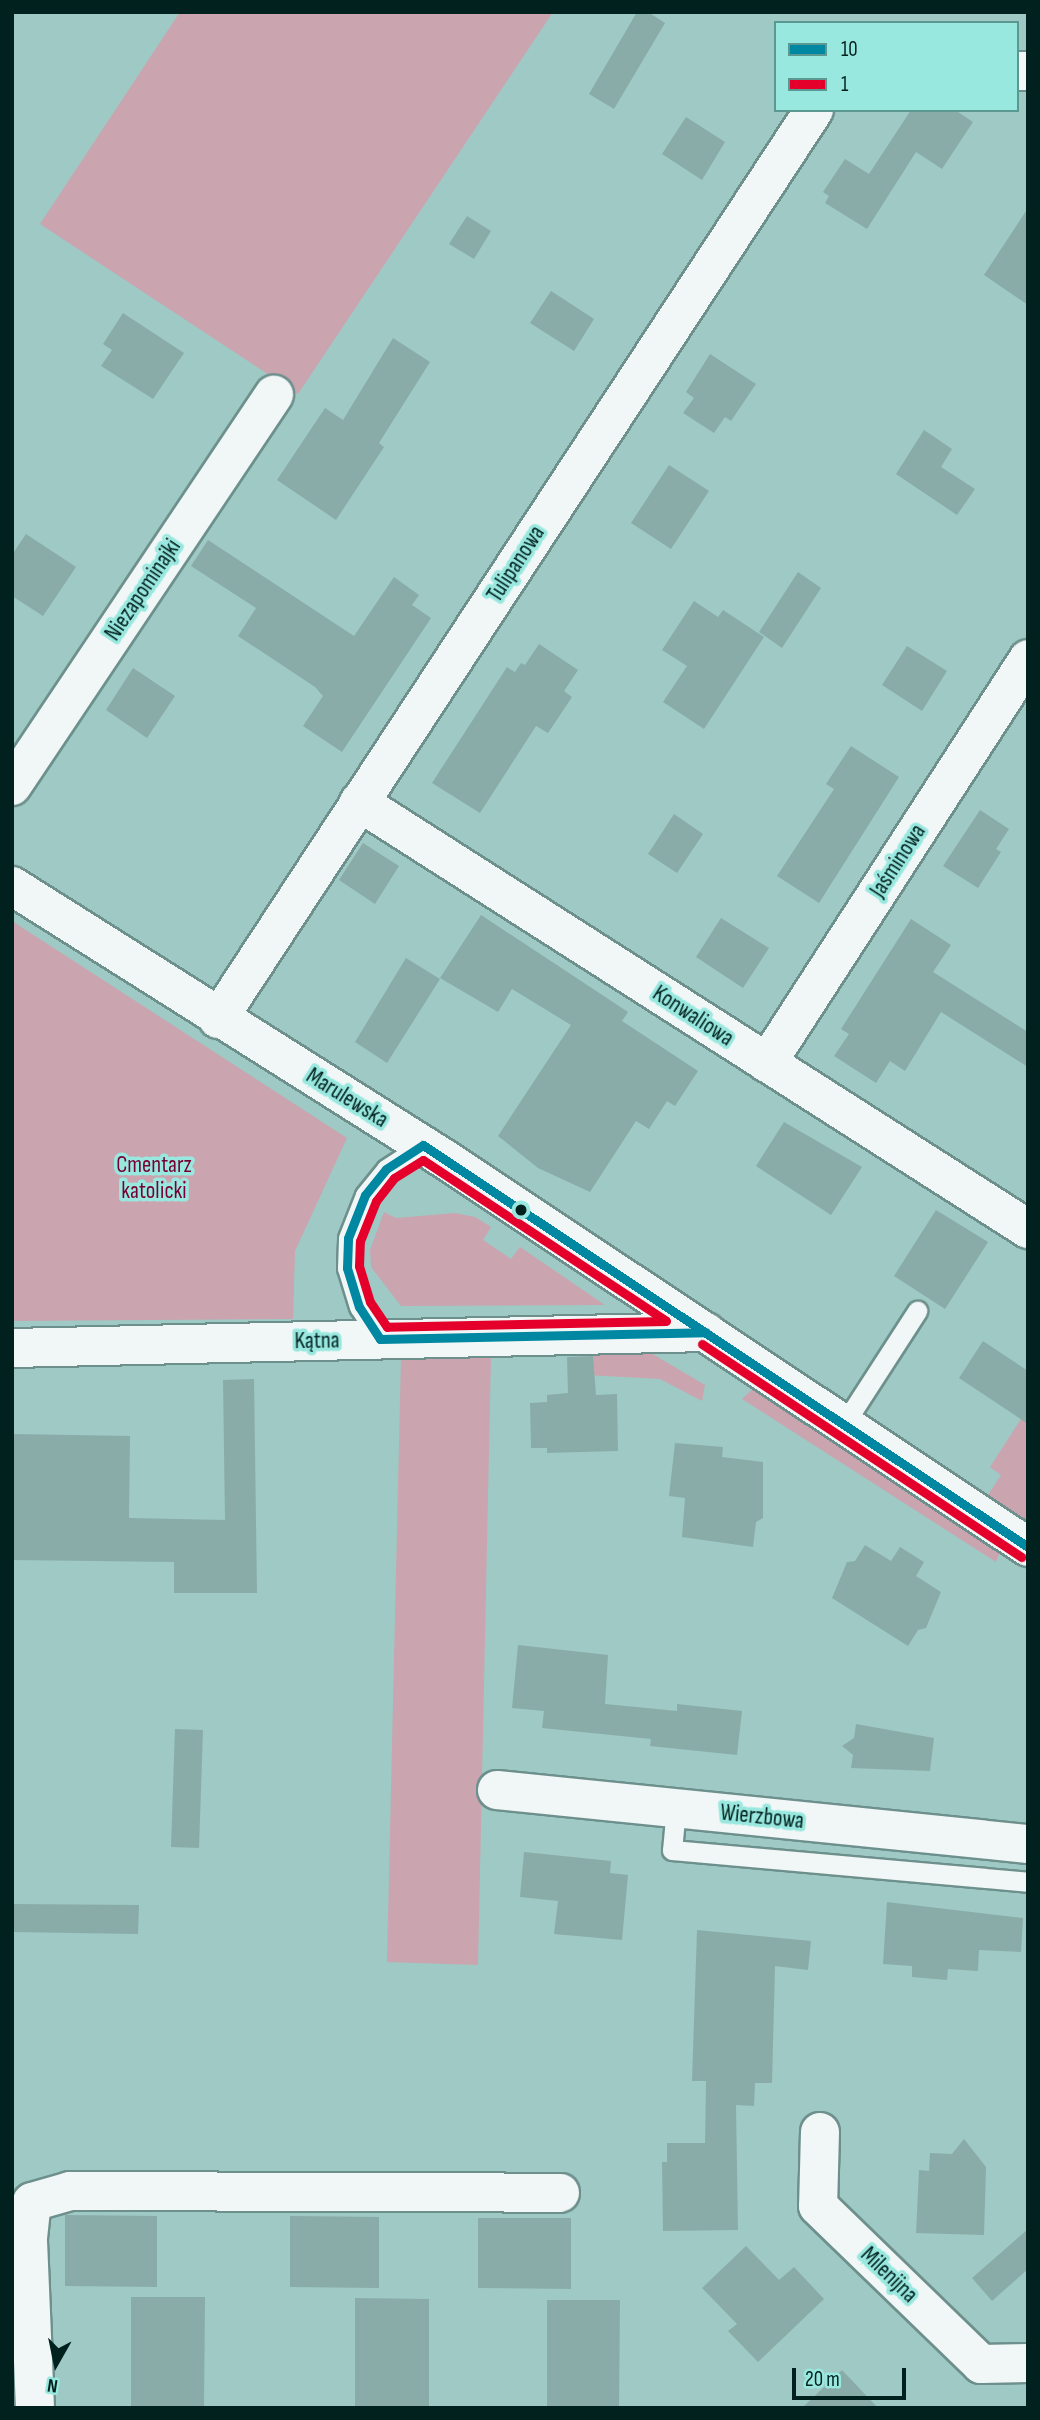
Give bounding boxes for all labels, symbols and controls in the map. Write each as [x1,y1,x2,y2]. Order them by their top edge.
legend [774,21,1019,112]
text: 10 [841,37,858,62]
text: 1 [841,72,848,97]
street label: Tulipanowa [481,521,551,607]
street label: Niezapominajki [99,534,187,646]
street label: Jaśminowa [864,819,932,903]
street label: Konwaliowa [647,980,739,1052]
street label: Marulewska [301,1062,393,1134]
park label: Cmentarz katolicki [116,1151,192,1205]
unlabelled marker [514,1203,528,1217]
street label: Kątna [294,1327,340,1355]
street label: Wierzbowa [719,1799,805,1835]
street label: Milenijna [855,2241,923,2309]
north arrow [21,2329,91,2399]
scale bar [795,2354,909,2398]
text: 20 m [805,2367,840,2392]
text: N [46,2373,59,2397]

